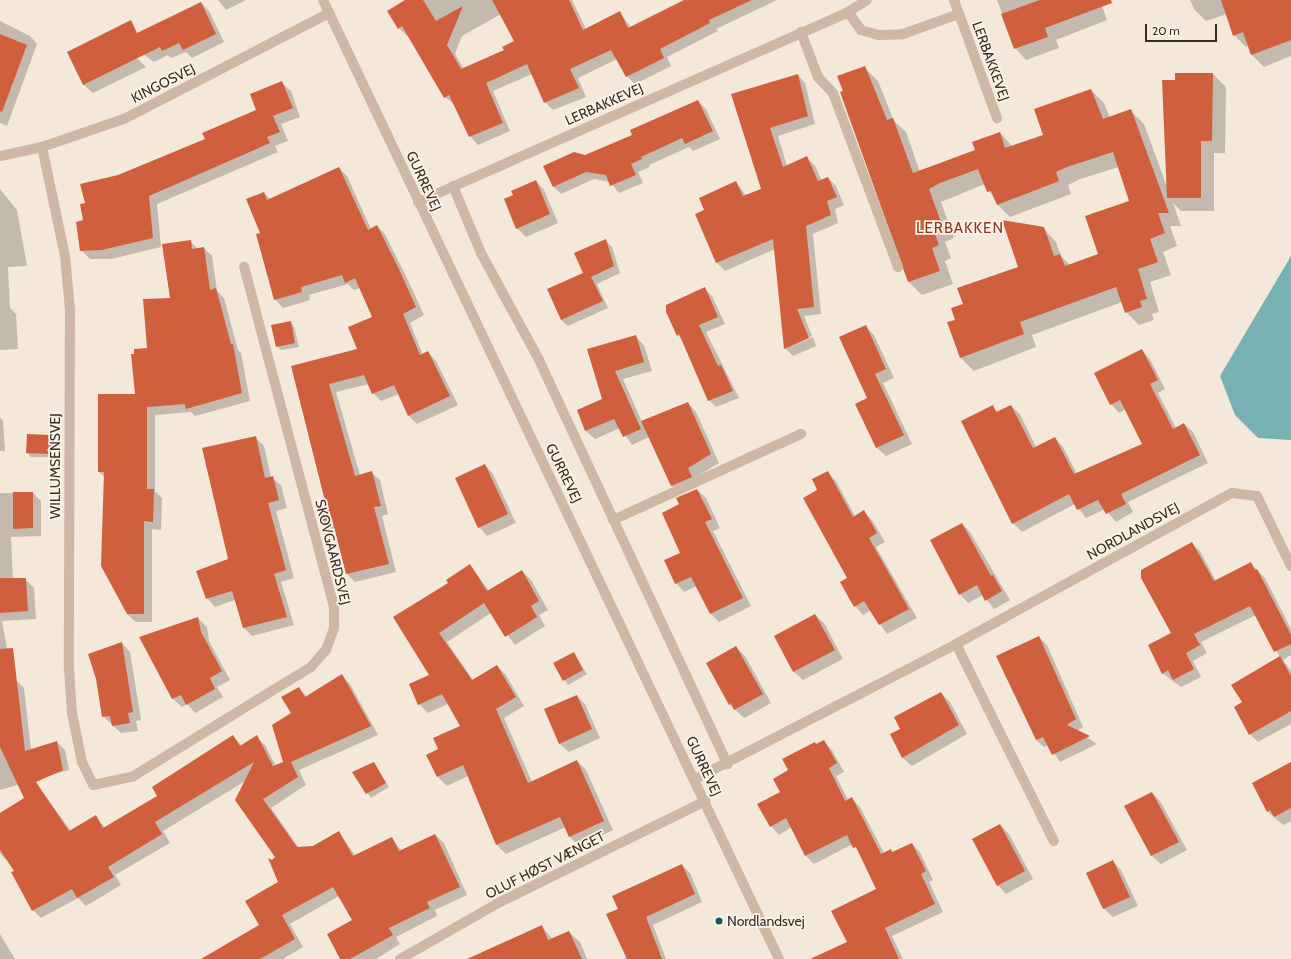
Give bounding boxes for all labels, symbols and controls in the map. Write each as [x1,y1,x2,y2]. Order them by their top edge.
scale bar [1147,16,1219,42]
street label: LERBAKKEVEJ [969,19,1013,103]
text: 20 m [1152,23,1180,38]
street label: KINGOSVEJ [128,60,198,106]
street label: LERBAKKEVEJ [562,79,646,129]
street label: GURREVEJ [403,148,445,214]
district label: LERBAKKEN [916,220,1004,238]
street label: WILLUMSENSVEJ [47,413,63,519]
street label: GURREVEJ [542,441,586,505]
street label: SKOVGAARDSVEJ [312,498,354,606]
street label: NORDLANDSVEJ [1084,499,1182,563]
street label: GURREVEJ [683,733,725,799]
street label: OLUF HØST VÆNGET [482,828,608,902]
place label: Nordlandsvej [727,913,805,929]
marker: Nordlandsvej [714,916,724,926]

